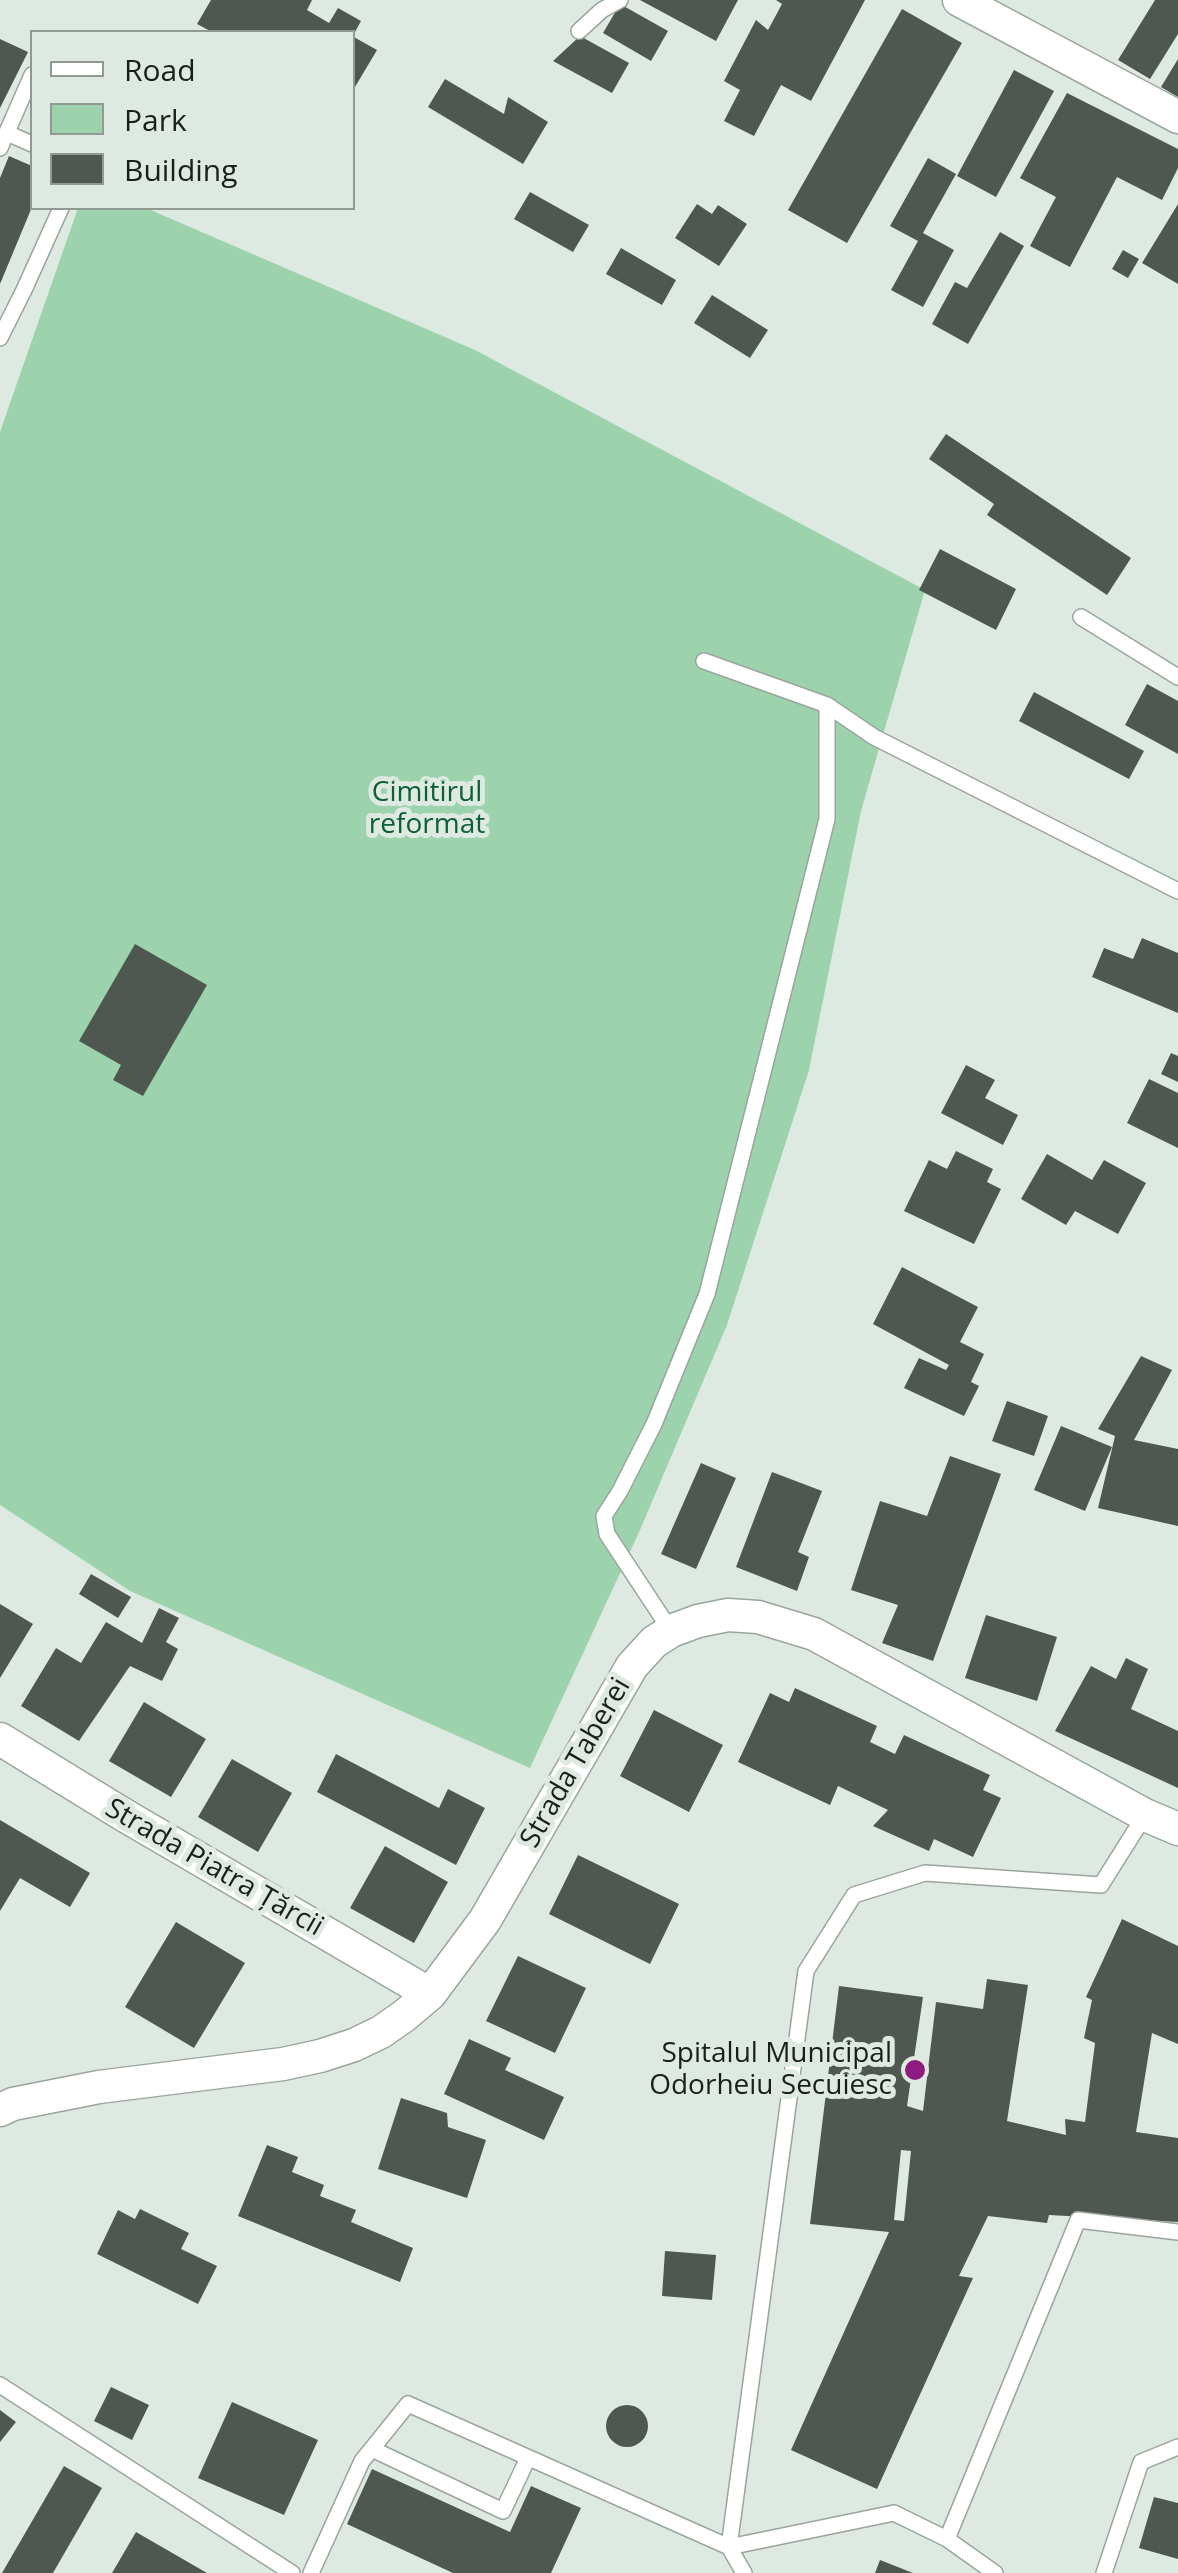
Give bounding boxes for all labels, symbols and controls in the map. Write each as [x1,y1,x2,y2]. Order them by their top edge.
legend [30,30,355,210]
text: Road [124,49,196,90]
text: Park [124,99,187,140]
text: Building [124,149,238,190]
park label: Cimitirul reformat [369,776,485,842]
street label: Strada Taberei [514,1672,638,1854]
street label: Strada Piatra Țărcii [99,1792,329,1944]
place label: Spitalul Municipal Odorheiu Secuiesc [649,2037,892,2103]
marker: Spitalul Municipal Odorheiu Secuiesc [902,2057,928,2083]

